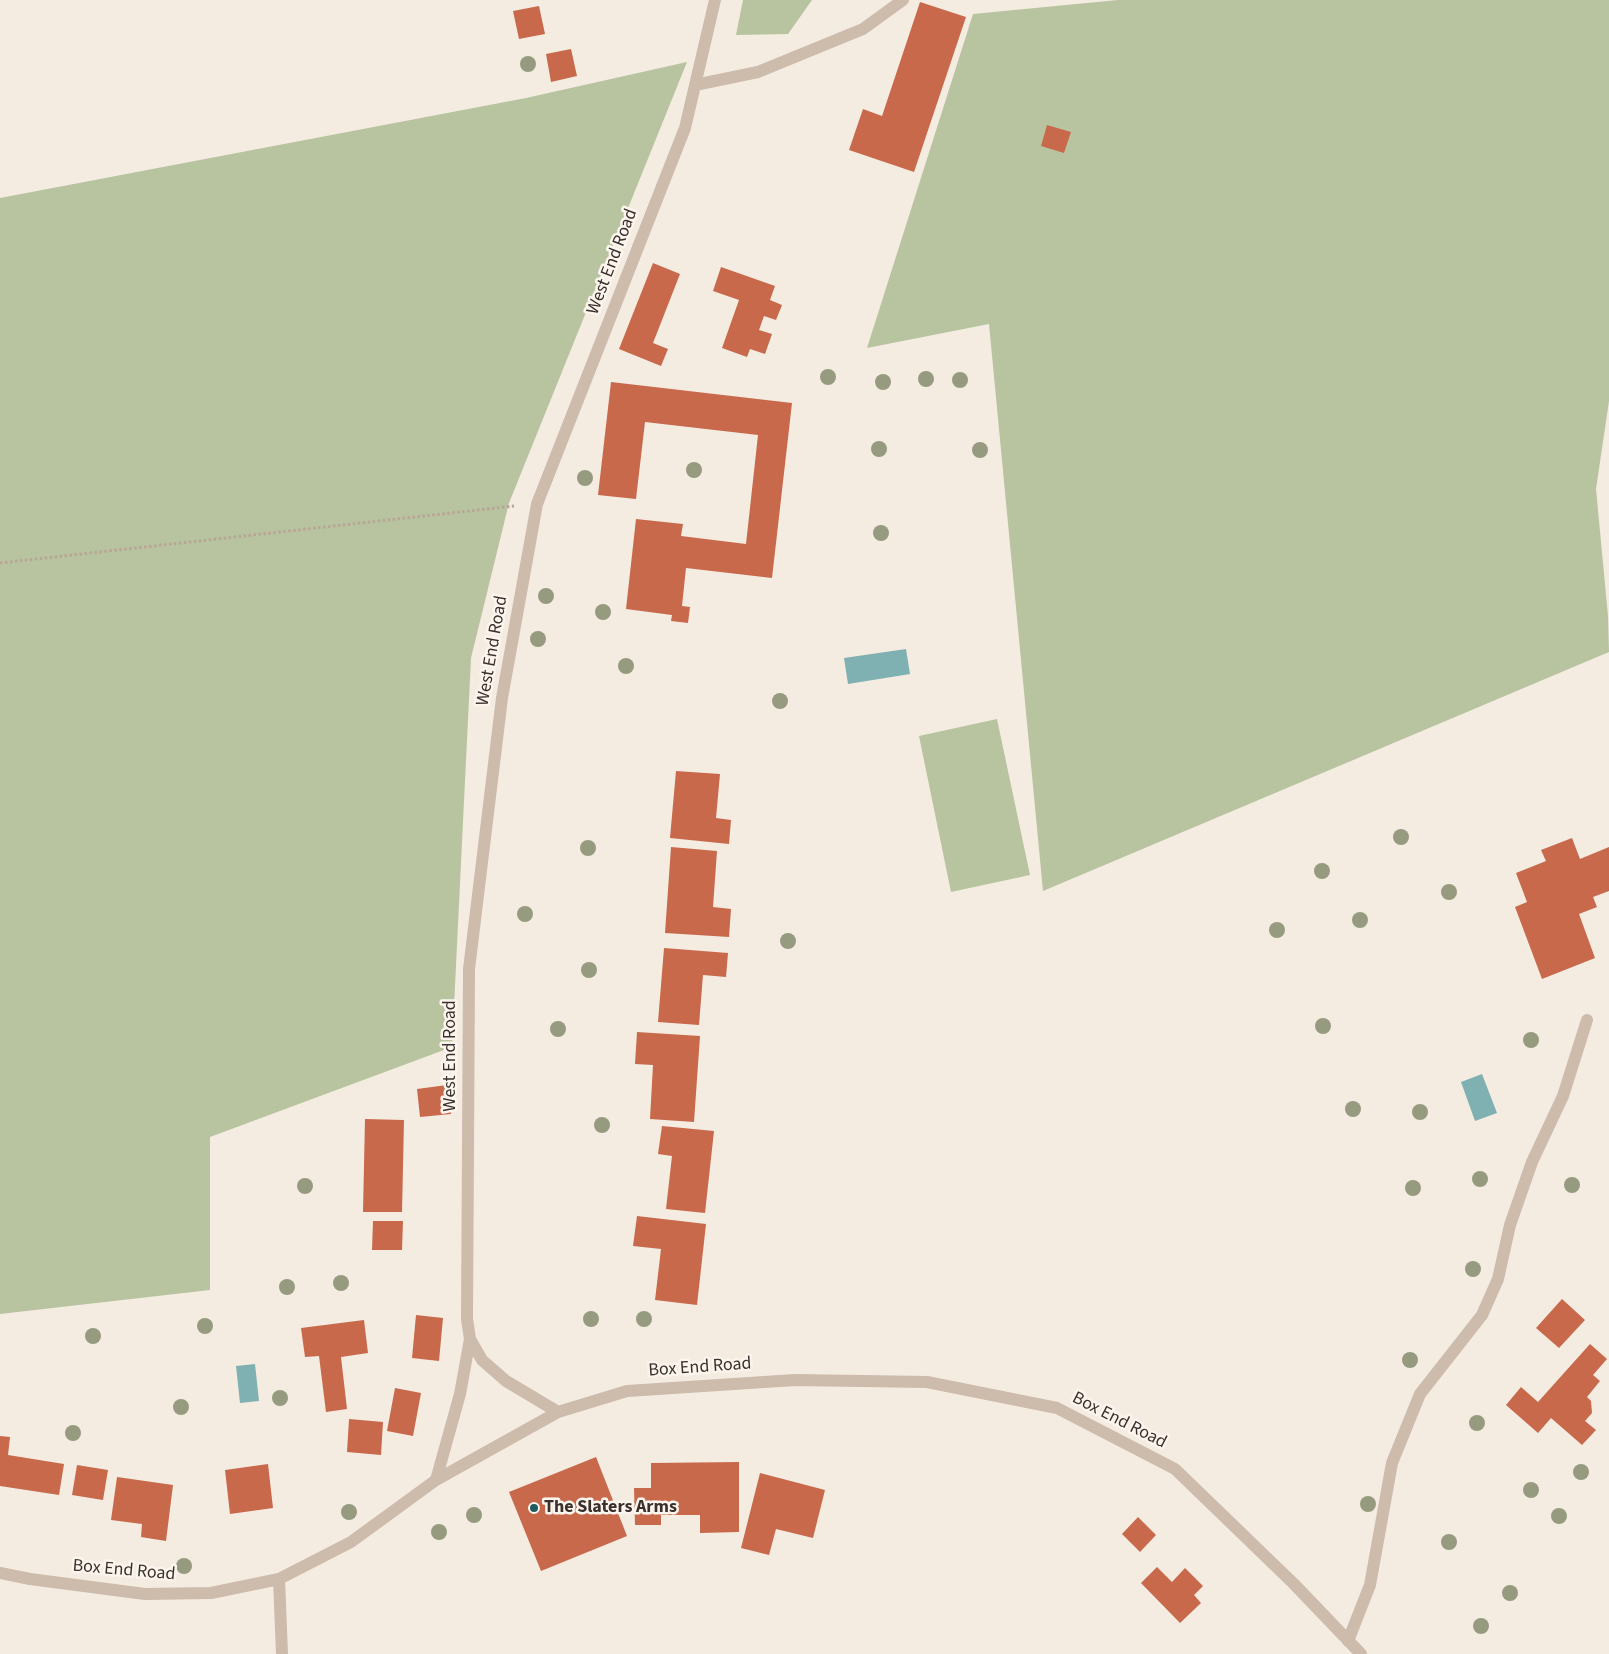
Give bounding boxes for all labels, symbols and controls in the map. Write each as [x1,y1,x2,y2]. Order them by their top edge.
street label: West End Road [583,206,643,318]
street label: West End Road [473,594,513,708]
street label: West End Road [440,1000,462,1112]
street label: Box End Road [648,1354,752,1382]
street label: Box End Road [1068,1388,1170,1454]
place label: The Slaters Arms [544,1497,677,1519]
marker: The Slaters Arms [528,1502,540,1514]
street label: Box End Road [72,1556,176,1586]

